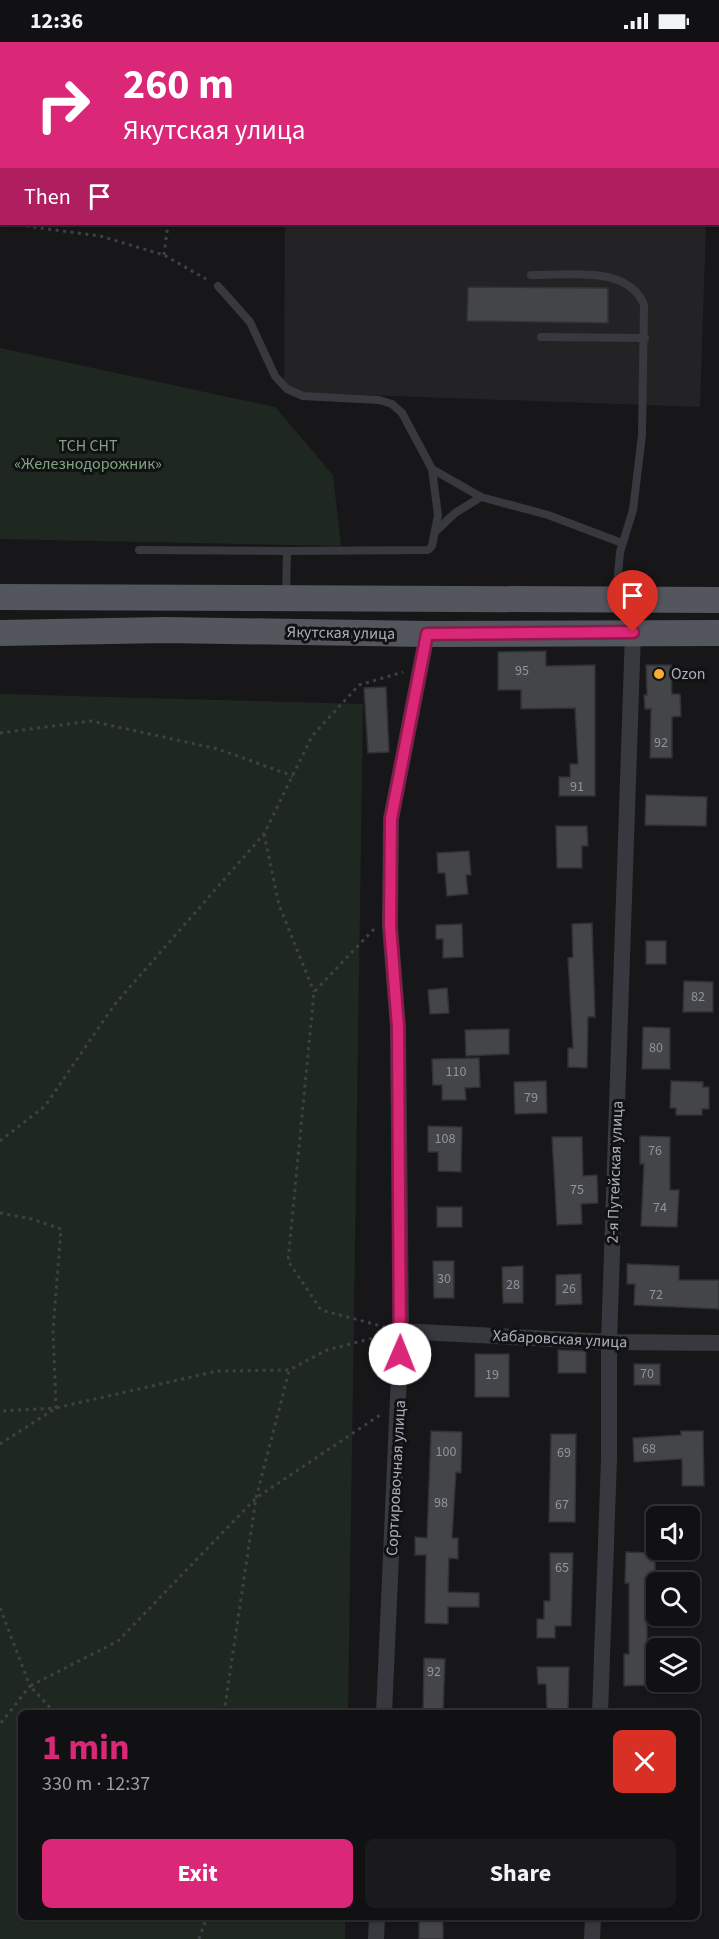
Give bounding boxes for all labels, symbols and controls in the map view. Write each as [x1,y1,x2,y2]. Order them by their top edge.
text: 12:36 [30,5,83,37]
text: 260 m [123,55,234,115]
icon: right [24,66,102,144]
text: Якутская улица [123,111,305,150]
icon: arrive [83,180,116,213]
text: Then [24,181,71,213]
park label: ТСН СНТ «Железнодорожник» [14,435,162,475]
pin [607,570,658,632]
icon: arrive [616,579,649,612]
street label: Якутская улица [287,621,395,645]
house number: 95 [515,661,529,681]
place label: Ozon [671,663,706,685]
marker: Ozon [652,667,666,681]
house number: 92 [654,733,668,753]
house number: 91 [570,777,584,797]
house number: 82 [691,987,705,1007]
house number: 80 [649,1038,663,1058]
house number: 110 [446,1062,466,1082]
house number: 79 [524,1088,538,1108]
street label: 2-я Путейская улица [602,1100,628,1244]
house number: 108 [435,1129,455,1149]
house number: 76 [648,1141,662,1161]
house number: 75 [570,1180,584,1200]
house number: 74 [653,1198,667,1218]
house number: 30 [437,1269,451,1289]
house number: 28 [506,1275,520,1295]
house number: 26 [562,1279,576,1299]
house number: 72 [649,1285,663,1305]
position arrow [368,1322,432,1386]
street label: Хабаровская улица [492,1324,628,1354]
house number: 70 [640,1364,654,1384]
house number: 19 [485,1365,499,1385]
street label: Сортировочная улица [381,1400,411,1556]
house number: 68 [642,1439,656,1459]
house number: 100 [436,1442,456,1462]
house number: 69 [557,1443,571,1463]
house number: 98 [434,1493,448,1513]
house number: 67 [555,1495,569,1515]
map controls [646,1506,700,1692]
button: sound [646,1506,700,1560]
house number: 65 [555,1558,569,1578]
button: search [646,1572,700,1626]
button: layers [646,1638,700,1692]
house number: 92 [427,1662,441,1682]
text: 1 min [42,1722,130,1773]
button: close [613,1730,676,1793]
text: 330 m · 12:37 [42,1770,150,1798]
button: Exit [42,1839,353,1908]
button: Share [365,1839,676,1908]

